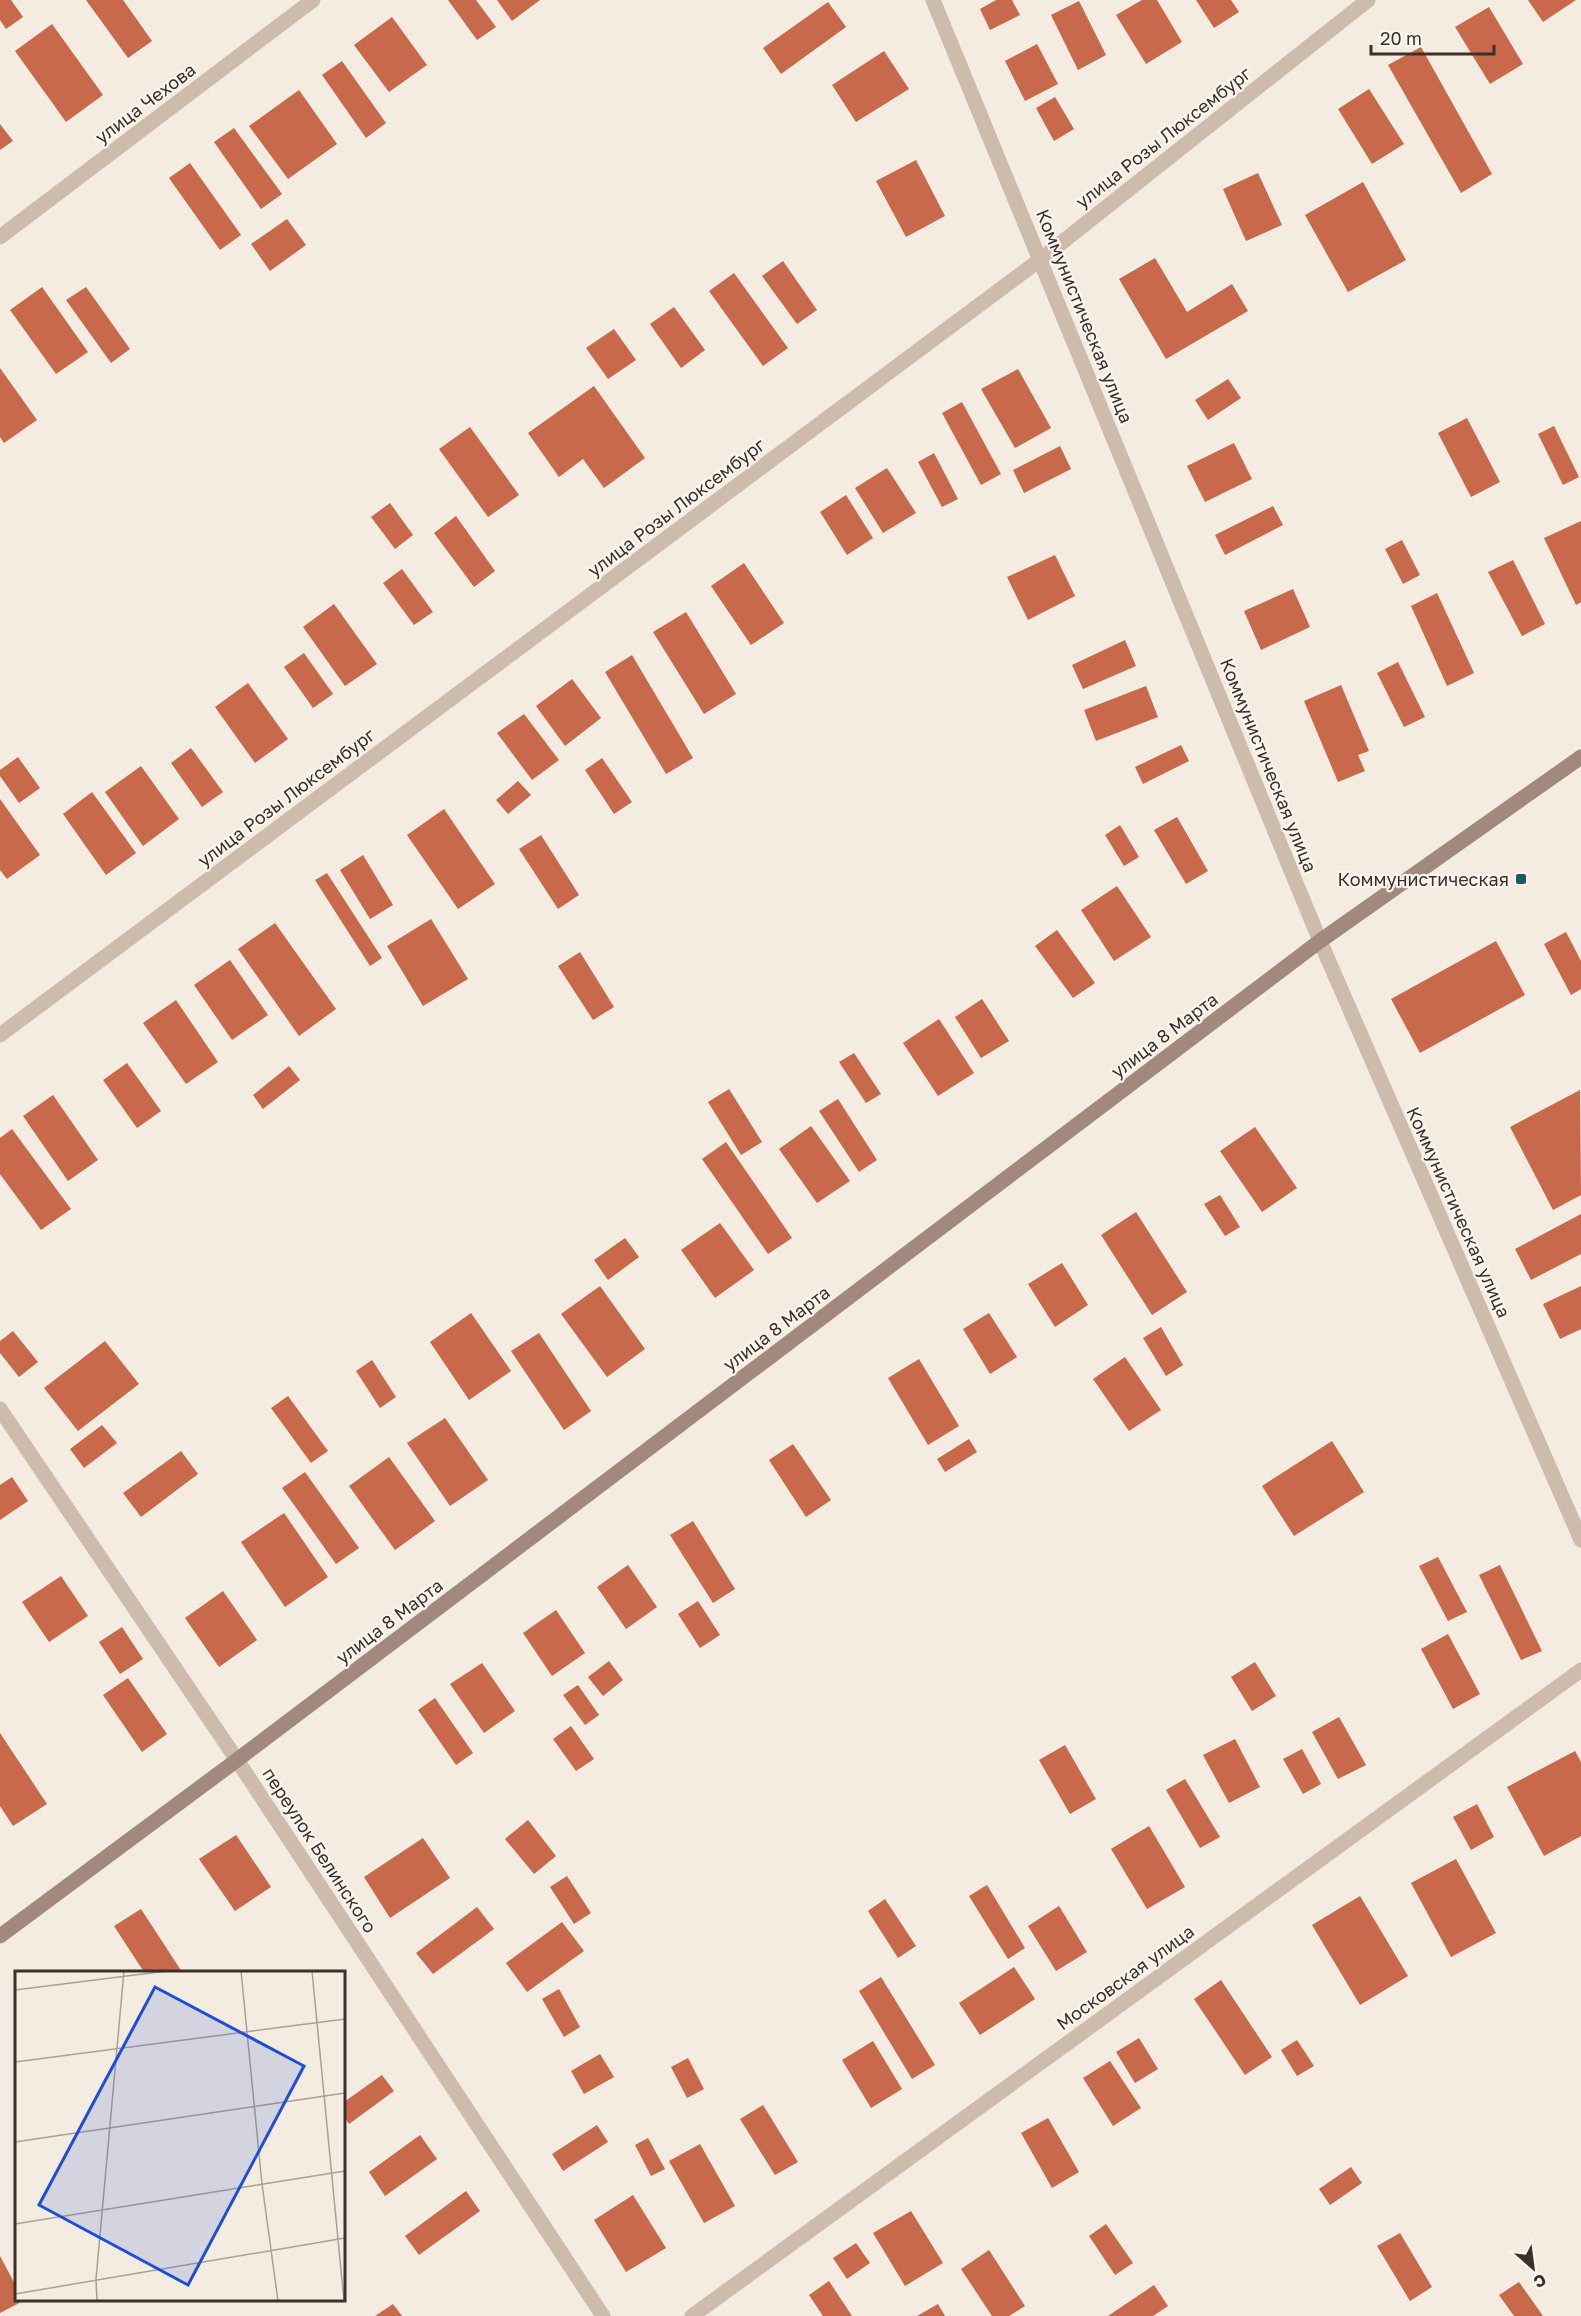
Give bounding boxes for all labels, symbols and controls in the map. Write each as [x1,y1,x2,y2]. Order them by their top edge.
scale bar [1371,18,1494,56]
text: 20 m [1380,27,1422,49]
street label: улица Чехова [90,58,200,148]
street label: улица Розы Люксембург [1071,62,1255,212]
street label: Коммунистическая улица [1032,206,1138,426]
street label: улица Розы Люксембург [583,433,769,581]
street label: Коммунистическая улица [1216,655,1322,875]
street label: улица Розы Люксембург [193,723,379,871]
place label: Коммунистическая [1338,868,1509,890]
marker: Коммунистическая [1514,872,1528,886]
street label: улица 8 Марта [1106,988,1222,1082]
street label: Коммунистическая улица [1402,1103,1516,1321]
street label: улица 8 Марта [718,1281,834,1375]
street label: улица 8 Марта [331,1574,447,1668]
street label: переулок Белинского [258,1763,382,1937]
street label: Московская улица [1052,1920,1198,2034]
inset map [15,1971,345,2301]
north arrow [1503,2238,1563,2298]
text: С [1530,2270,1550,2293]

